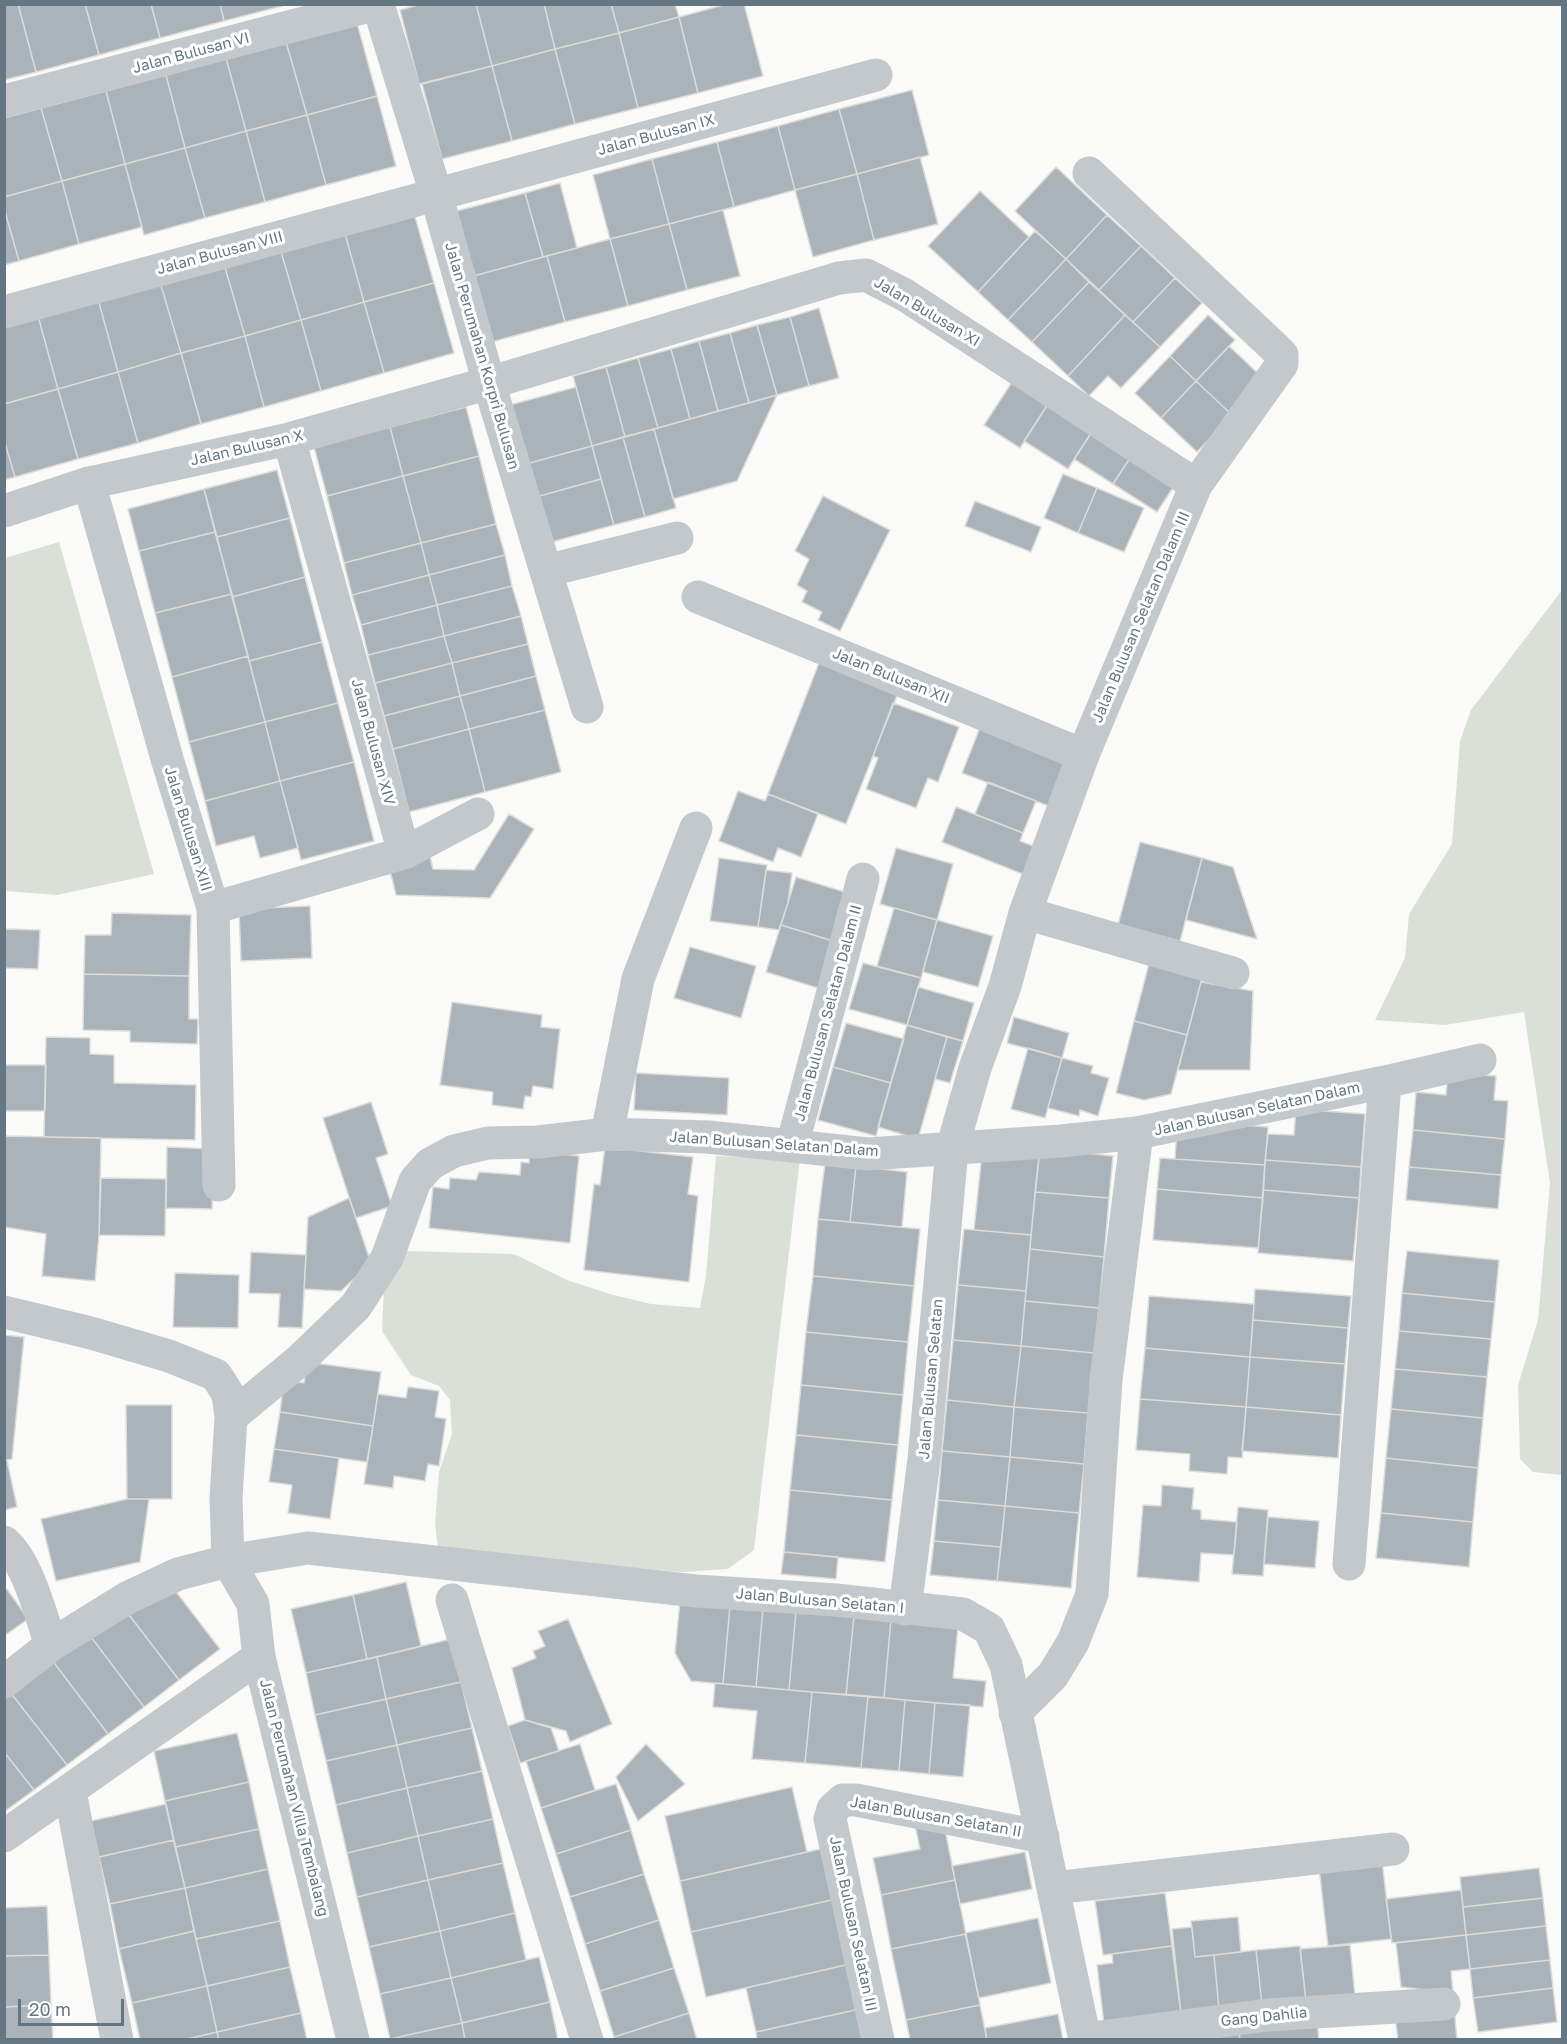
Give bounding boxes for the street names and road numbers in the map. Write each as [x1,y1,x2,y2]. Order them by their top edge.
street label: Jalan Bulusan VI [131,29,251,77]
street label: Jalan Bulusan IX [596,111,716,159]
street label: Jalan Bulusan VIII [155,228,285,278]
street label: Jalan Perumahan Korpri Bulusan [441,240,523,472]
street label: Jalan Bulusan XI [871,273,983,351]
street label: Jalan Bulusan X [189,426,305,470]
street label: Jalan Bulusan Selatan Dalam III [1088,509,1194,725]
street label: Jalan Bulusan XII [830,644,952,708]
street label: Jalan Bulusan XIV [347,677,399,807]
street label: Jalan Bulusan XIII [160,764,216,894]
street label: Jalan Bulusan Selatan Dalam II [790,903,866,1123]
street label: Jalan Bulusan Selatan Dalam [1152,1078,1362,1140]
street label: Jalan Bulusan Selatan Dalam [669,1128,879,1160]
street label: Jalan Bulusan Selatan [915,1298,947,1460]
street label: Jalan Bulusan Selatan I [735,1585,905,1617]
street label: Jalan Perumahan Villa Tembalang [256,1677,332,1919]
street label: Jalan Bulusan Selatan II [849,1793,1023,1841]
street label: Jalan Bulusan Selatan III [826,1835,880,2013]
street label: Gang Dahlia [1220,2004,1308,2030]

